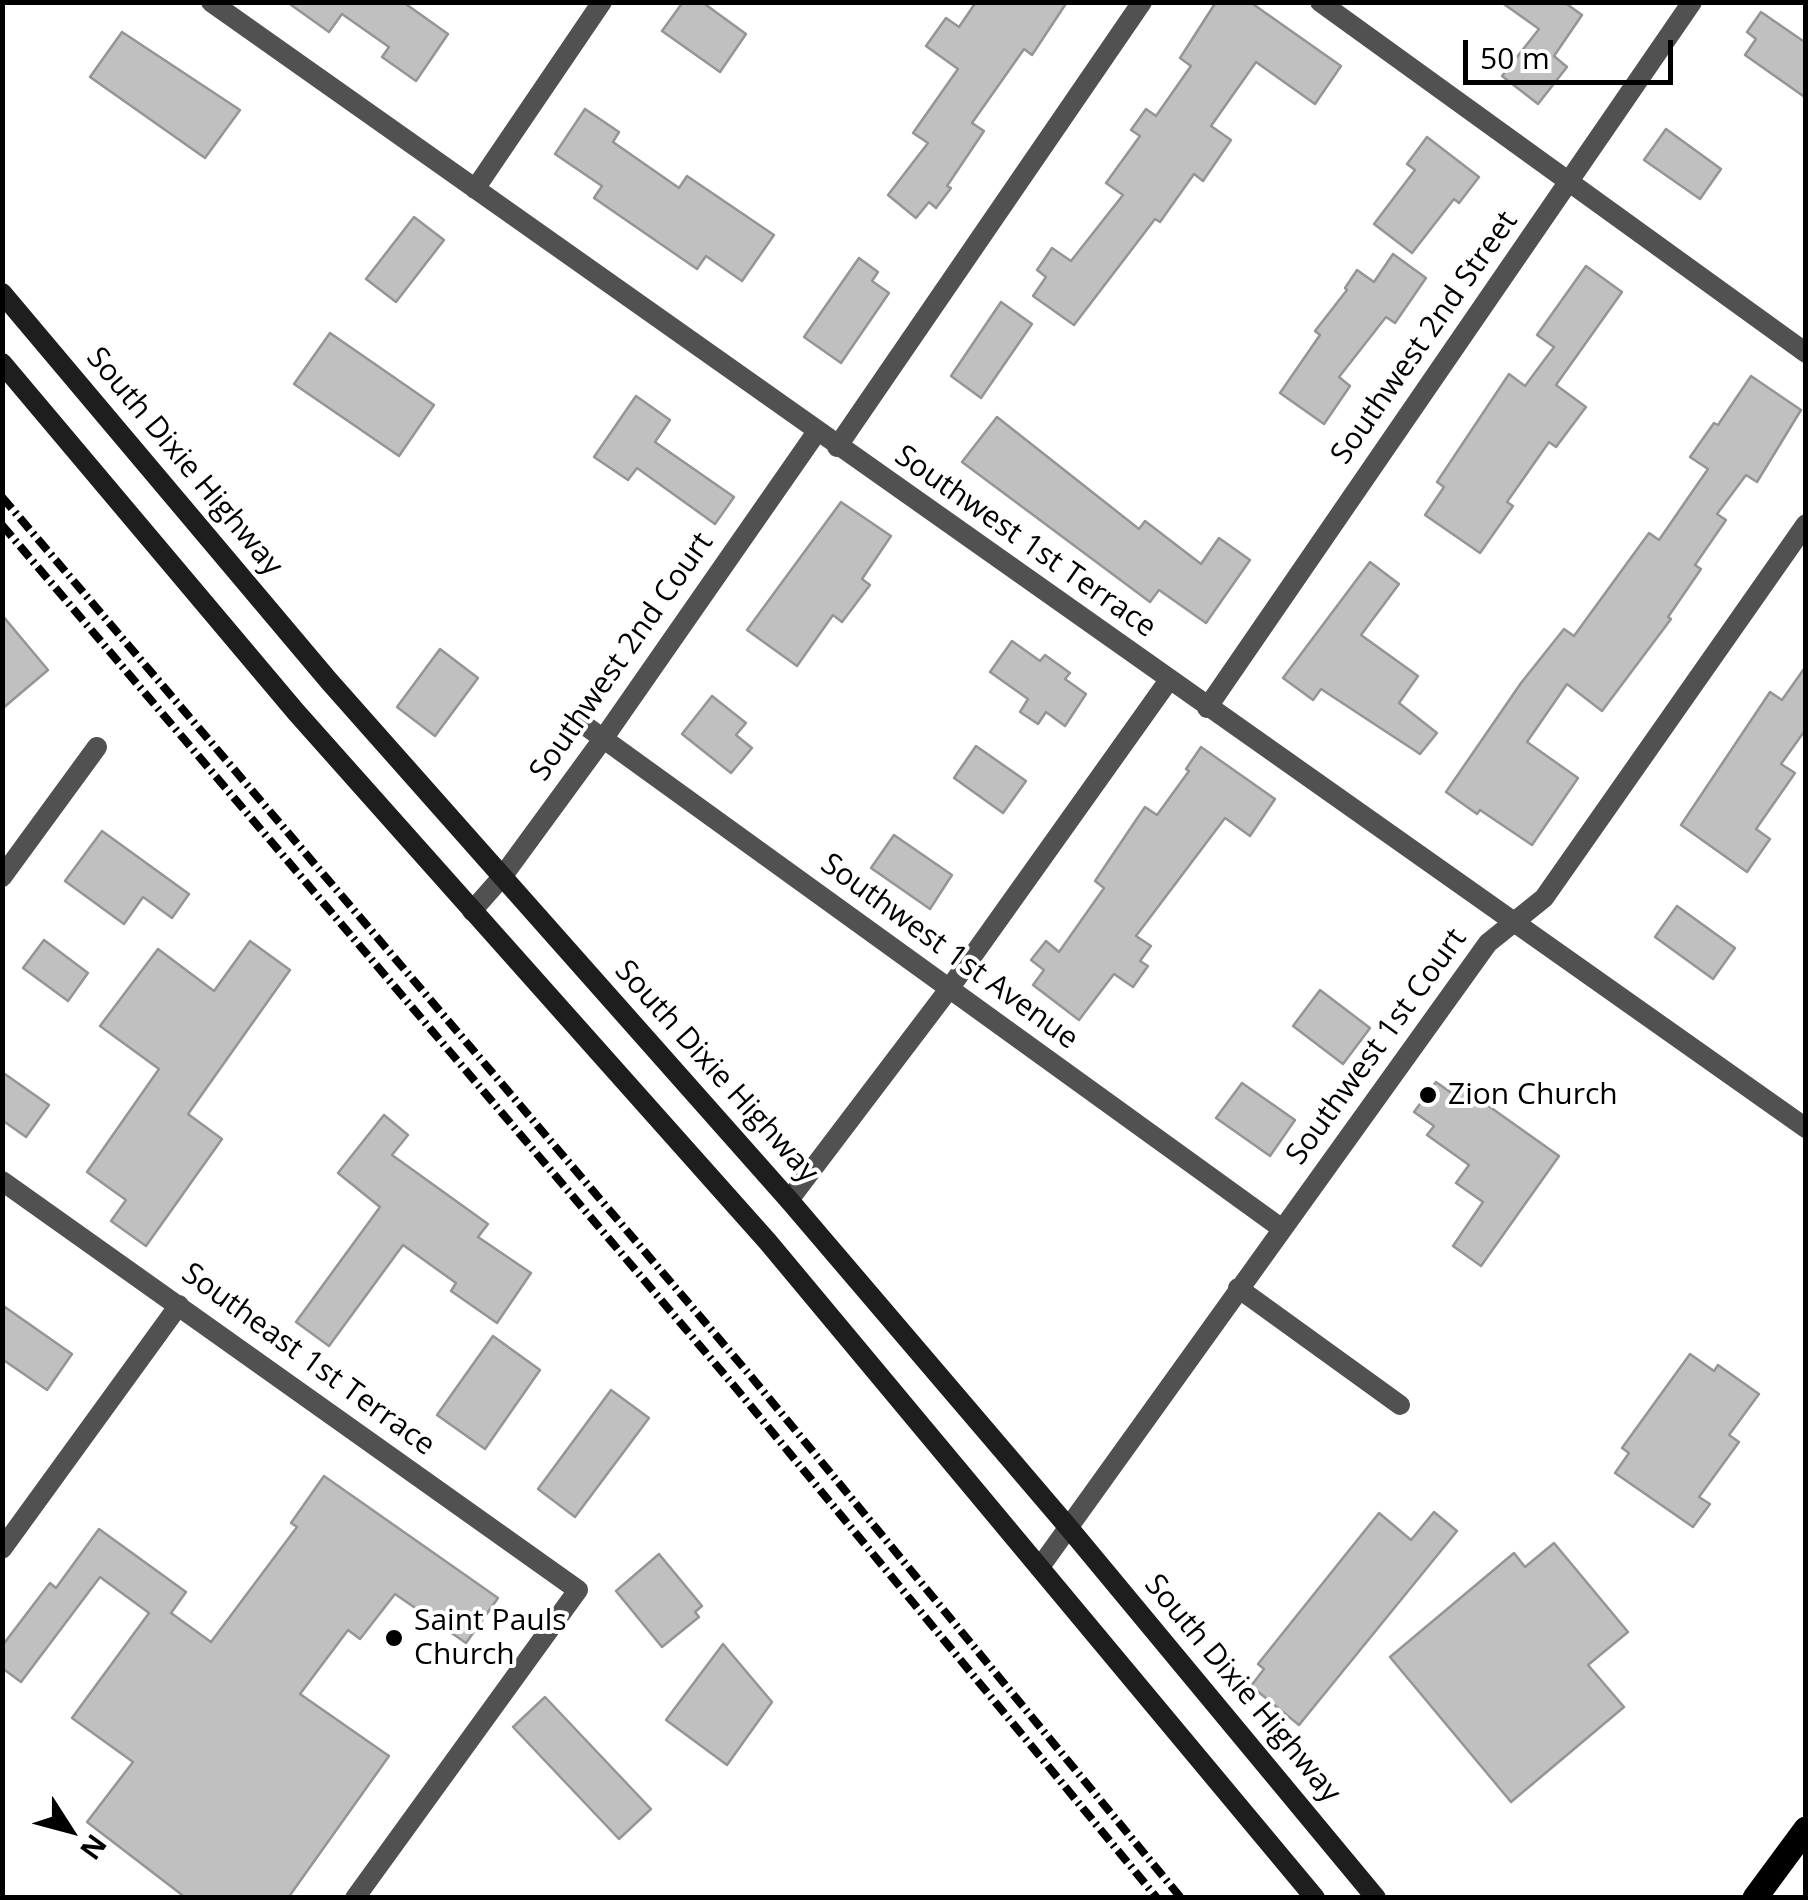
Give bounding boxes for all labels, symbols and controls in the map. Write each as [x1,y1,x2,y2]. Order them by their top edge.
scale bar [1468,20,1678,82]
text: 50 m [1480,37,1550,78]
street label: Southwest 2nd Street [1324,205,1526,471]
street label: South Dixie Highway [78,341,290,583]
street label: Southwest 1st Terrace [887,438,1163,646]
street label: Southwest 2nd Court [523,526,721,788]
street label: Southwest 1st Avenue [813,847,1085,1057]
street label: Southwest 1st Court [1279,922,1475,1172]
street label: South Dixie Highway [607,954,825,1190]
place label: Zion Church [1448,1077,1618,1113]
marker: Zion Church [1417,1084,1439,1106]
street label: Southeast 1st Terrace [174,1256,442,1464]
street label: South Dixie Highway [1136,1568,1348,1810]
place label: Saint Pauls Church [414,1603,567,1674]
marker: Saint Pauls Church [383,1627,405,1649]
north arrow [20,1780,120,1880]
text: N [72,1827,116,1868]

